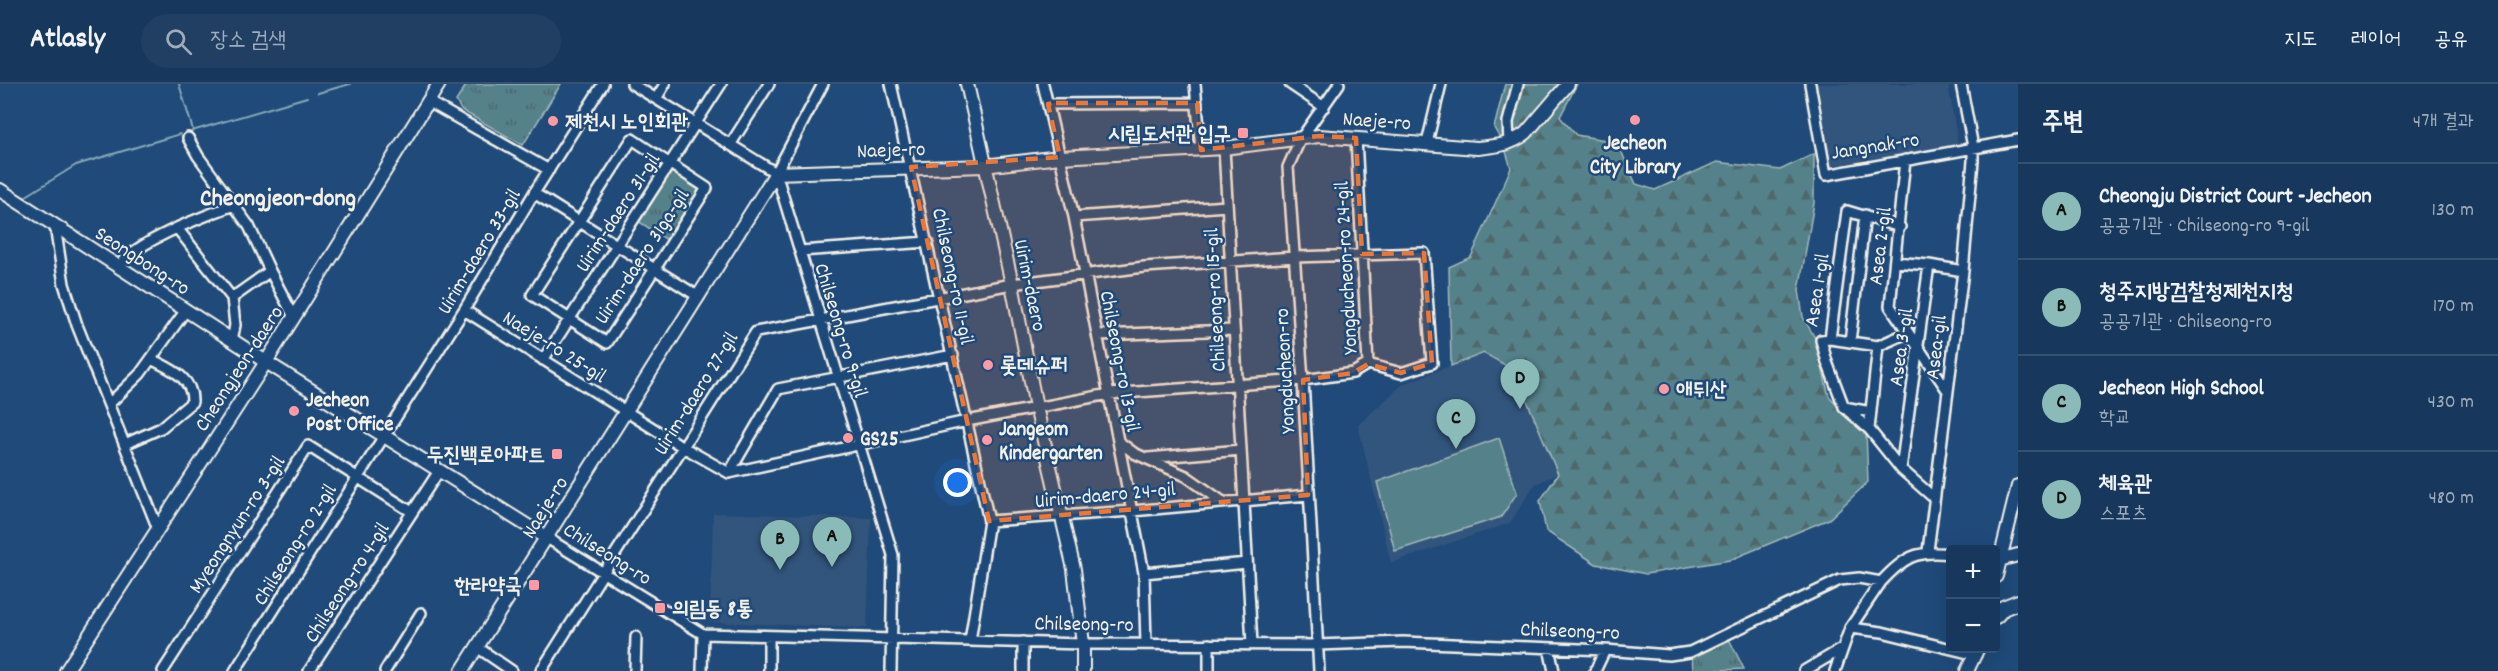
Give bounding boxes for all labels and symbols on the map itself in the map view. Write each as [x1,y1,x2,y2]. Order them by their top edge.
street label: Naeje-ro [1342,106,1412,140]
place label: 제천시 노인회관 [565,109,688,139]
marker: Jecheon City Library [1628,113,1642,127]
marker: 제천시 노인회관 [546,114,560,128]
place label: 시립도서관 입구 [1108,121,1231,151]
marker: 시립도서관 입구 [1236,126,1250,140]
street label: Jangnak-ro [1829,126,1922,170]
place label: Jecheon City Library [1590,130,1682,184]
street label: Naeje-ro [856,136,926,168]
street label: Uirim-daero 31-gil [570,148,669,279]
street label: Yongducheon-ro 24-gil [1328,180,1368,355]
district label: Cheongjeon-dong [200,183,356,217]
street label: Uirim-daero 33-gil [431,184,530,321]
street label: Uirim-daero 31ga-gil [588,184,699,331]
street label: Chilseong-ro 11-gil [922,206,980,348]
street label: Asea 2-gil [1862,206,1902,287]
street label: Seongbong-ro [88,220,195,305]
street label: Chilseong-ro 15-gil [1198,227,1236,372]
street label: Uirim-daero [1004,237,1052,334]
street label: Asea 1-gil [1798,252,1840,329]
street label: Chilseong-ro 9-gil [804,260,874,402]
street label: Chilseong-ro 13-gil [1090,288,1146,435]
street label: Cheongjeon-daero [189,301,292,438]
street label: Naeje-ro 25-gil [496,305,611,392]
street label: Asea 3-gil [1883,306,1923,388]
street label: Yongducheon-ro [1269,307,1305,434]
street label: Asea-gil [1919,313,1957,381]
street label: Uirim-daero 27-gil [648,327,748,462]
place label: 롯데슈퍼 [1000,353,1068,383]
marker: 롯데슈퍼 [981,358,995,372]
pin: D [1500,360,1540,409]
place label: 애뒤산 [1676,377,1727,407]
marker: 애뒤산 [1657,382,1671,396]
place label: Jecheon Post Office [306,387,394,441]
pin: C [1436,400,1476,449]
marker: Jecheon Post Office [287,404,301,418]
place label: Jangeom Kindergarten [999,416,1103,470]
place label: GS25 [860,426,899,456]
marker: GS25 [841,431,855,445]
marker: Jangeom Kindergarten [980,433,994,447]
place label: 두진백로아파트 [427,442,545,472]
marker: 두진백로아파트 [550,447,564,461]
street label: Myeongnyun-ro 3-gil [183,451,294,600]
your location [943,468,972,497]
street label: Naeje-ro [516,472,577,546]
street label: Uirim-daero 24-gil [1034,476,1177,518]
street label: Chilseong-ro 2-gil [247,479,346,612]
street label: Chilseong-ro [556,516,657,595]
street label: Chilseong-ro 4-gil [298,517,399,650]
pin: A [812,518,852,567]
pin: B [760,520,800,570]
place label: 한라약국 [453,573,522,603]
marker: 한라약국 [527,578,541,592]
place label: 의림동 8통 [672,596,753,626]
marker: 의림동 8통 [653,601,667,615]
street label: Chilseong-ro [1034,610,1134,642]
street label: Chilseong-ro [1520,616,1620,650]

